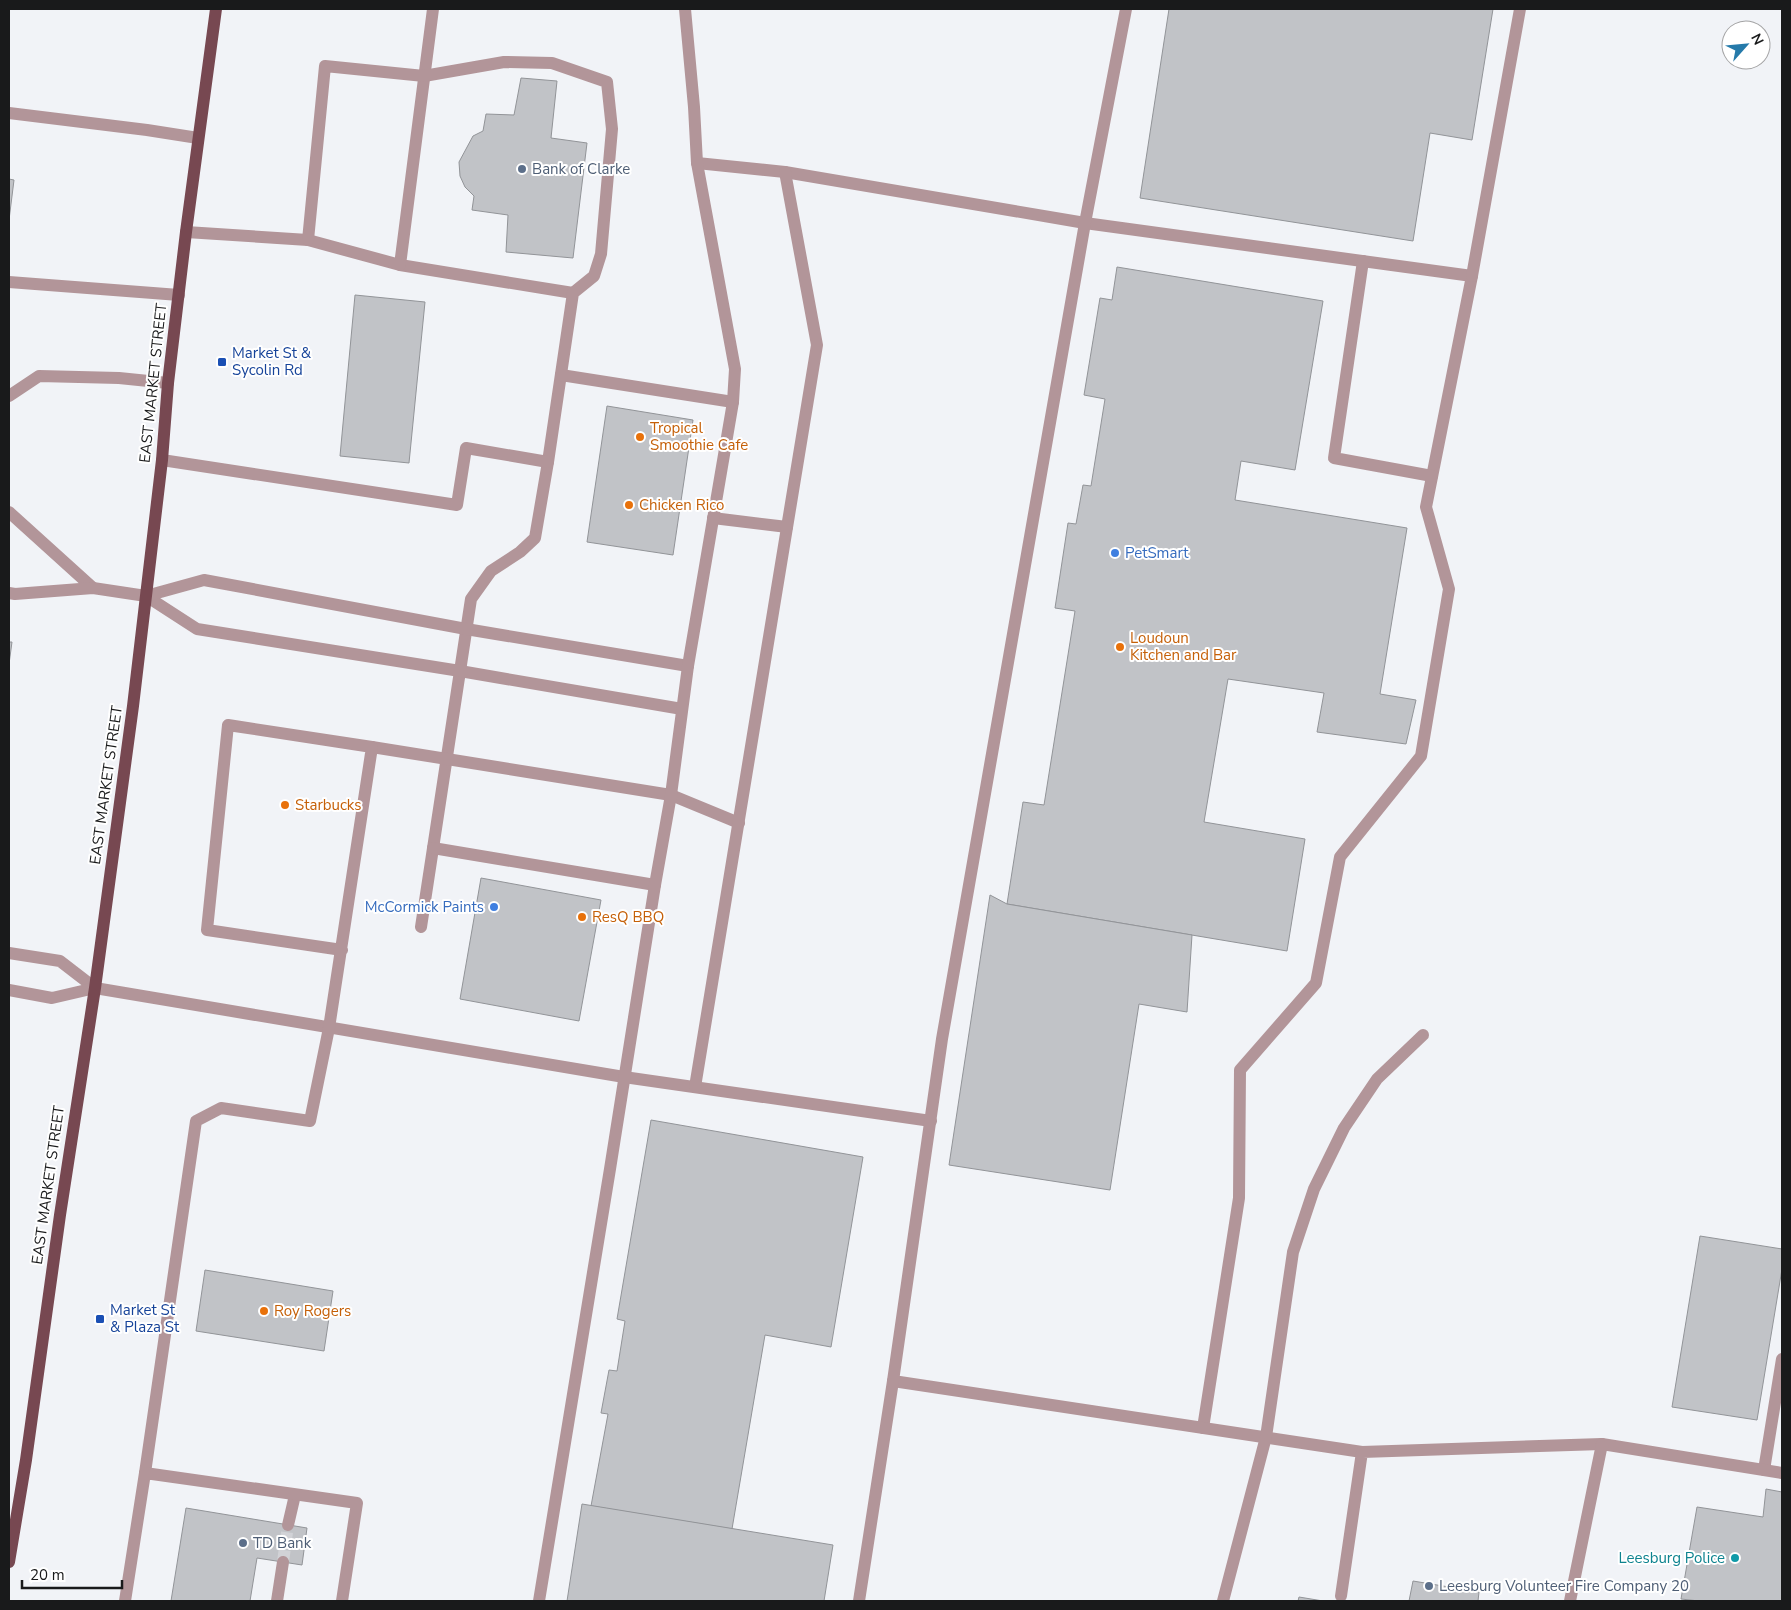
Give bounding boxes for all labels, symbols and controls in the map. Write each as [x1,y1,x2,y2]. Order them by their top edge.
north arrow [1721,20,1771,70]
text: N [1746,30,1768,48]
place label: Bank of Clarke [532,159,630,179]
marker: Bank of Clarke [516,163,528,175]
street label: EAST MARKET STREET [135,302,171,464]
place label: Market St & Sycolin Rd [232,343,312,380]
marker: Market St & Sycolin Rd [216,356,228,368]
place label: Tropical Smoothie Cafe [650,418,748,455]
marker: Tropical Smoothie Cafe [634,431,646,443]
place label: Chicken Rico [639,495,724,515]
marker: Chicken Rico [623,499,635,511]
place label: PetSmart [1125,543,1189,563]
marker: PetSmart [1109,547,1121,559]
place label: Loudoun Kitchen and Bar [1130,628,1237,665]
marker: Loudoun Kitchen and Bar [1114,641,1126,653]
street label: EAST MARKET STREET [85,704,127,866]
place label: Starbucks [295,795,361,815]
marker: Starbucks [279,799,291,811]
place label: McCormick Paints [365,897,484,917]
marker: McCormick Paints [488,901,500,913]
place label: ResQ BBQ [592,907,664,927]
marker: ResQ BBQ [576,911,588,923]
street label: EAST MARKET STREET [27,1104,69,1266]
place label: Market St & Plaza St [110,1300,180,1337]
place label: Roy Rogers [274,1301,351,1321]
marker: Roy Rogers [258,1305,270,1317]
marker: Market St & Plaza St [94,1313,106,1325]
place label: TD Bank [253,1533,312,1553]
marker: TD Bank [237,1537,249,1549]
place label: Leesburg Police [1618,1548,1725,1568]
marker: Leesburg Police [1729,1552,1741,1564]
scale bar [22,1558,122,1590]
text: 20 m [30,1565,65,1585]
place label: Leesburg Volunteer Fire Company 20 [1439,1576,1689,1596]
marker: Leesburg Volunteer Fire Company 20 [1423,1580,1435,1592]

